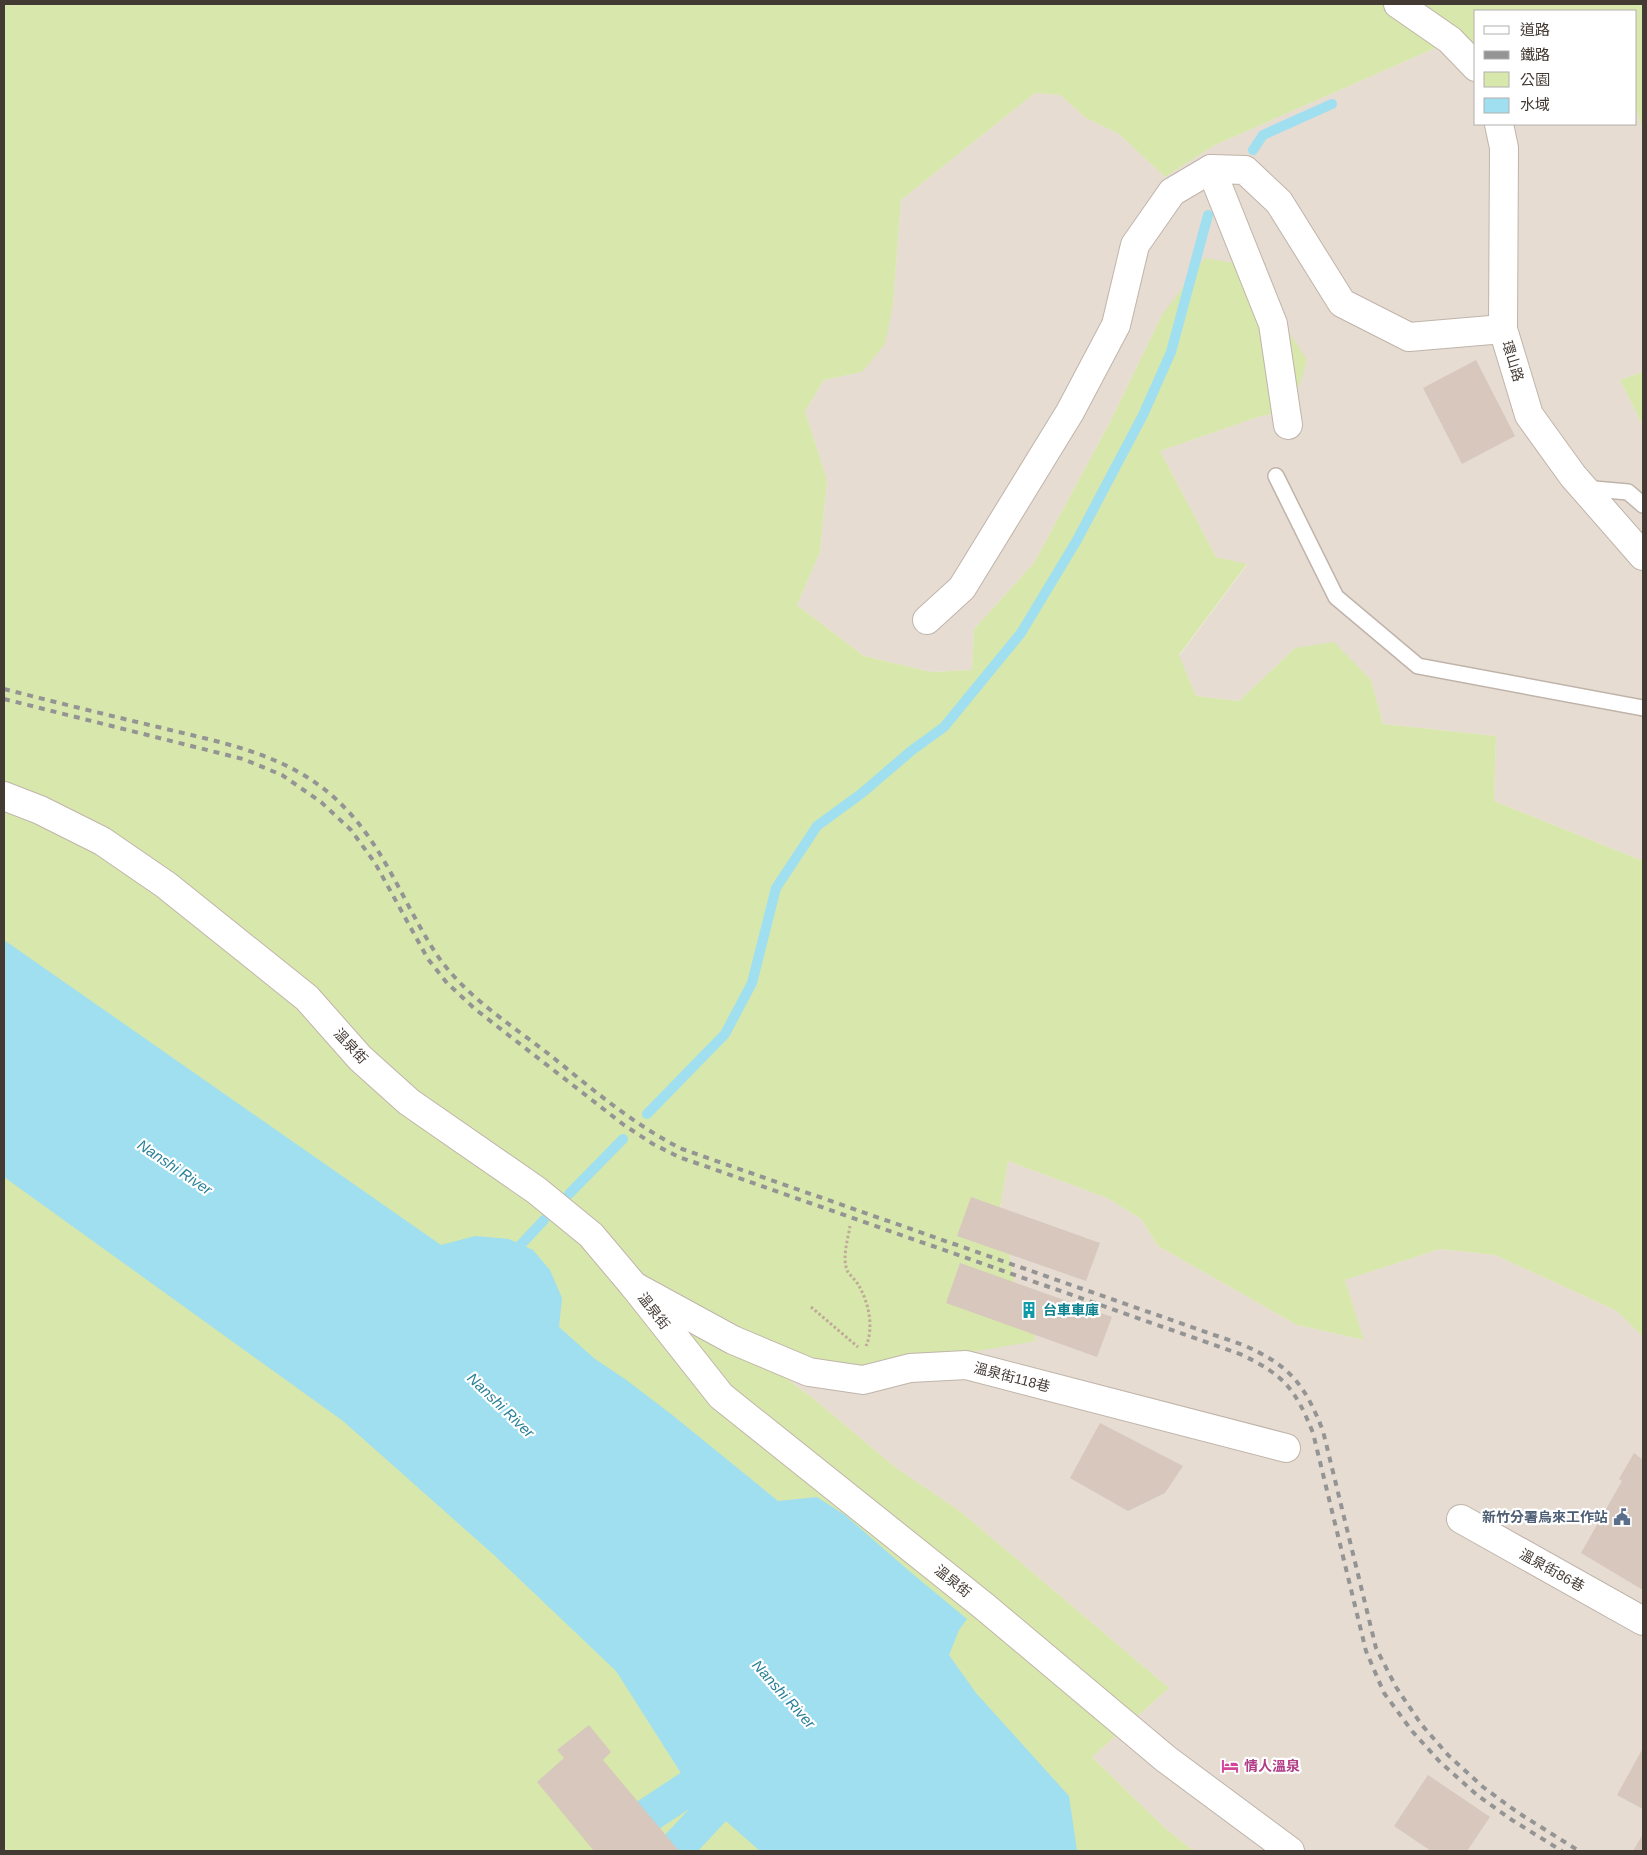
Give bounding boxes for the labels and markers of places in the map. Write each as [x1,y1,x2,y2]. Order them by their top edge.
building icon: 台車車庫 [1019,1300,1039,1320]
place label: 台車車庫 [1043,1302,1099,1318]
public building icon: 新竹分署烏來工作站 [1612,1507,1632,1527]
place label: 新竹分署烏來工作站 [1482,1509,1608,1525]
hotel icon: 情人溫泉 [1220,1756,1240,1776]
place label: 情人溫泉 [1244,1758,1300,1774]

